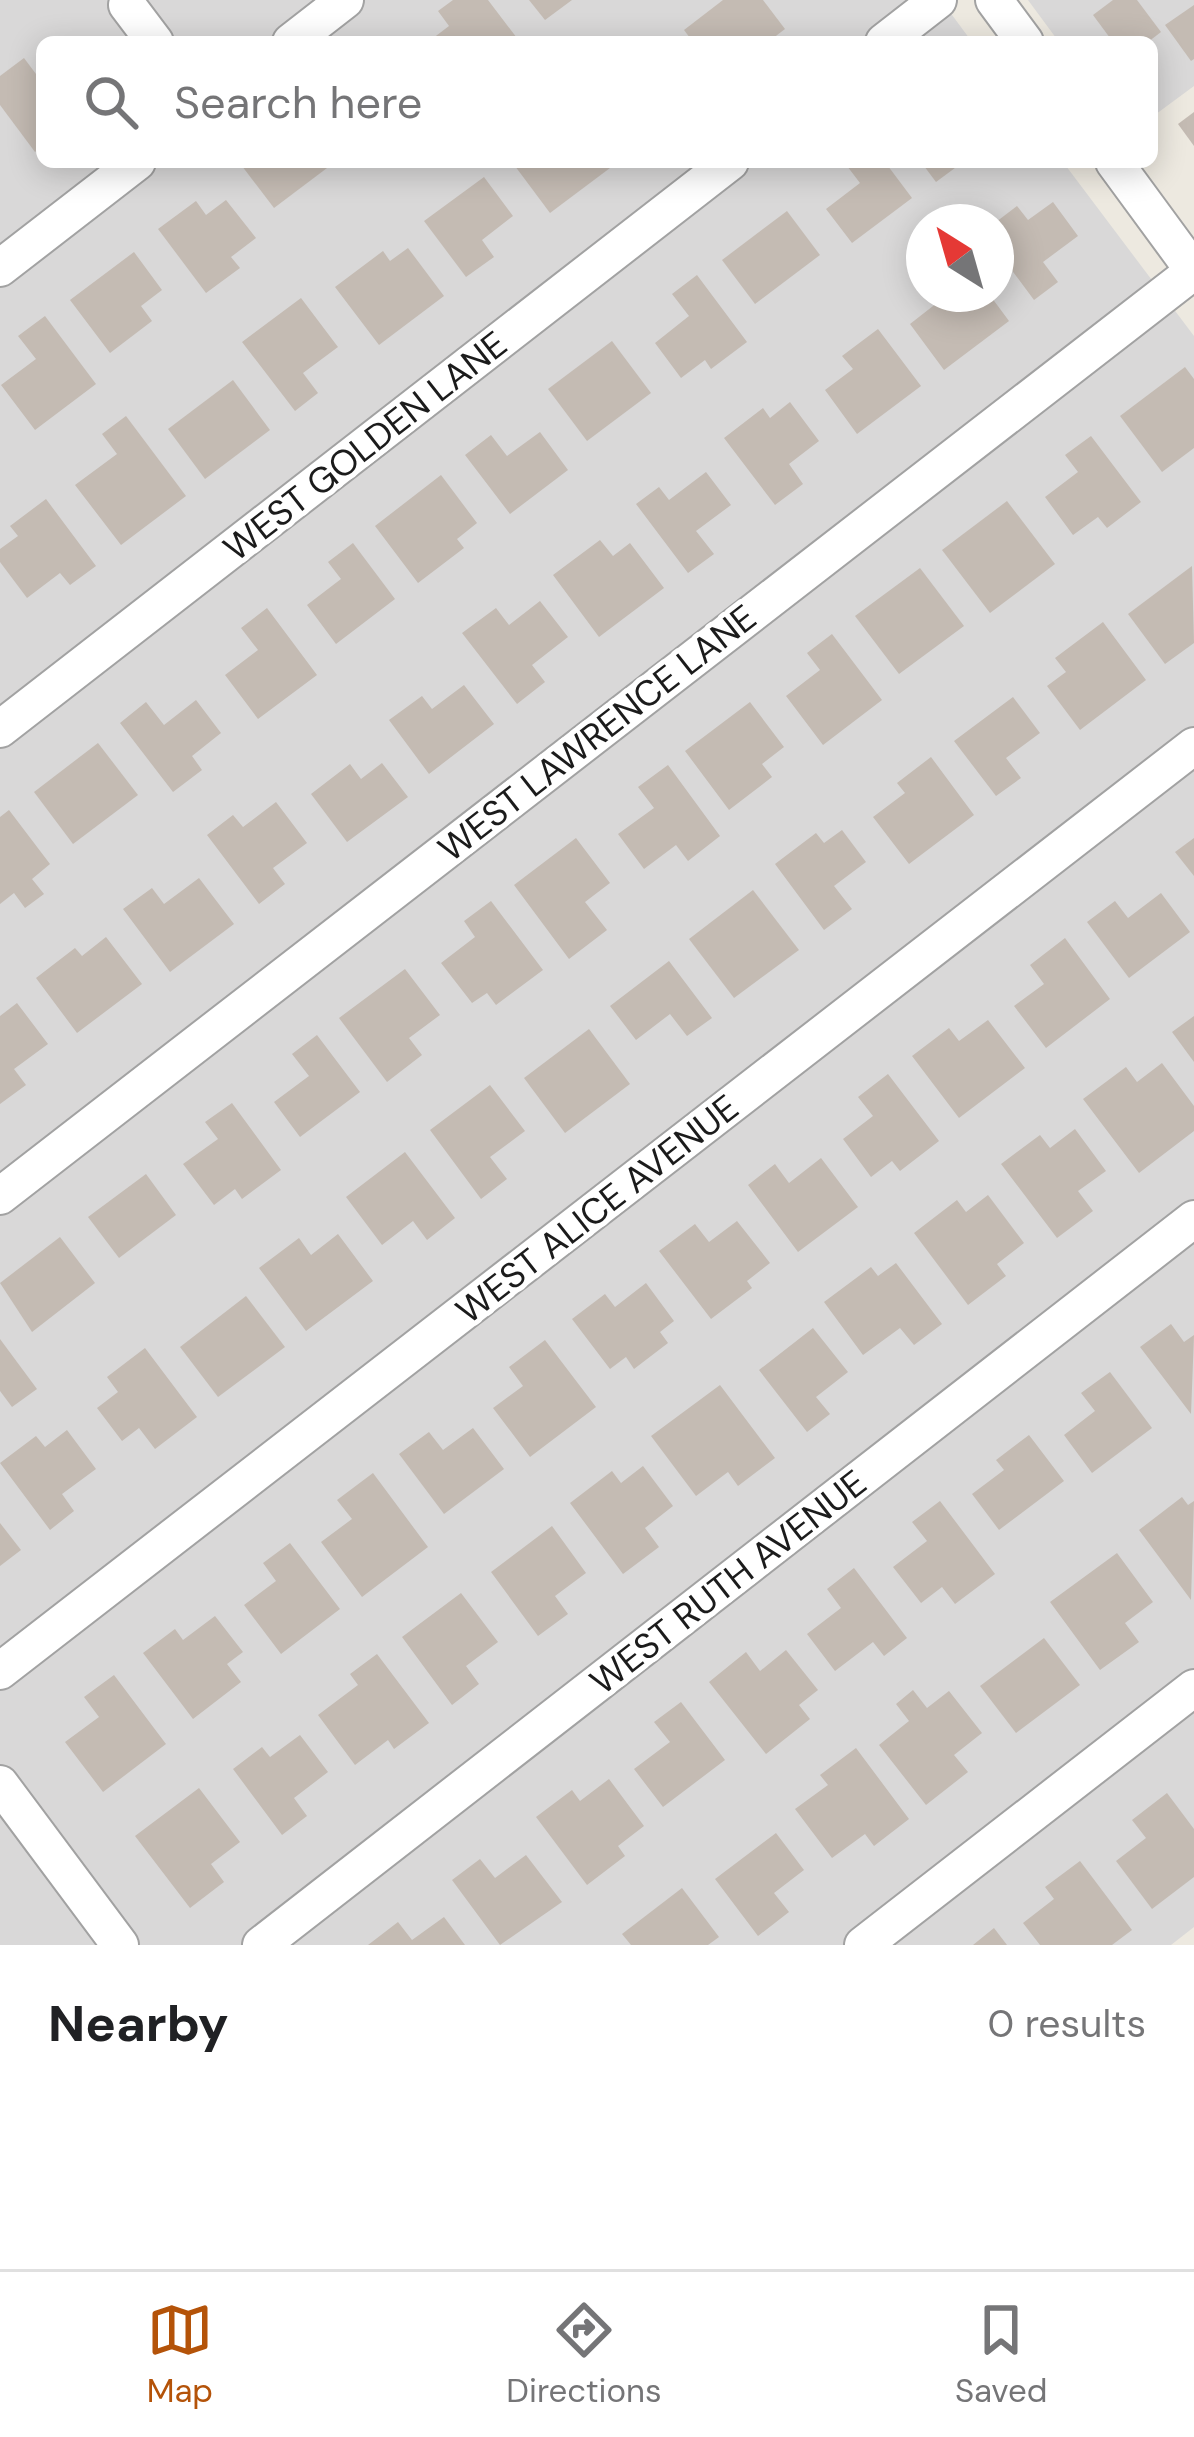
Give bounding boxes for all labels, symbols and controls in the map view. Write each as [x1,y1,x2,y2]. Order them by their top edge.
search box [36,36,1158,168]
icon: search [78,69,144,135]
text: Search here [174,73,422,132]
north arrow [906,204,1014,312]
street label: WEST GOLDEN LANE [214,321,516,571]
street label: WEST LAWRENCE LANE [429,594,765,872]
street label: WEST ALICE AVENUE [446,1084,748,1334]
street label: WEST RUTH AVENUE [580,1459,876,1705]
text: Nearby [48,1990,229,2057]
text: 0 results [988,1998,1146,2049]
tab: Map [147,2297,213,2412]
tab: Directions [506,2297,662,2412]
tab: Saved [955,2297,1047,2412]

